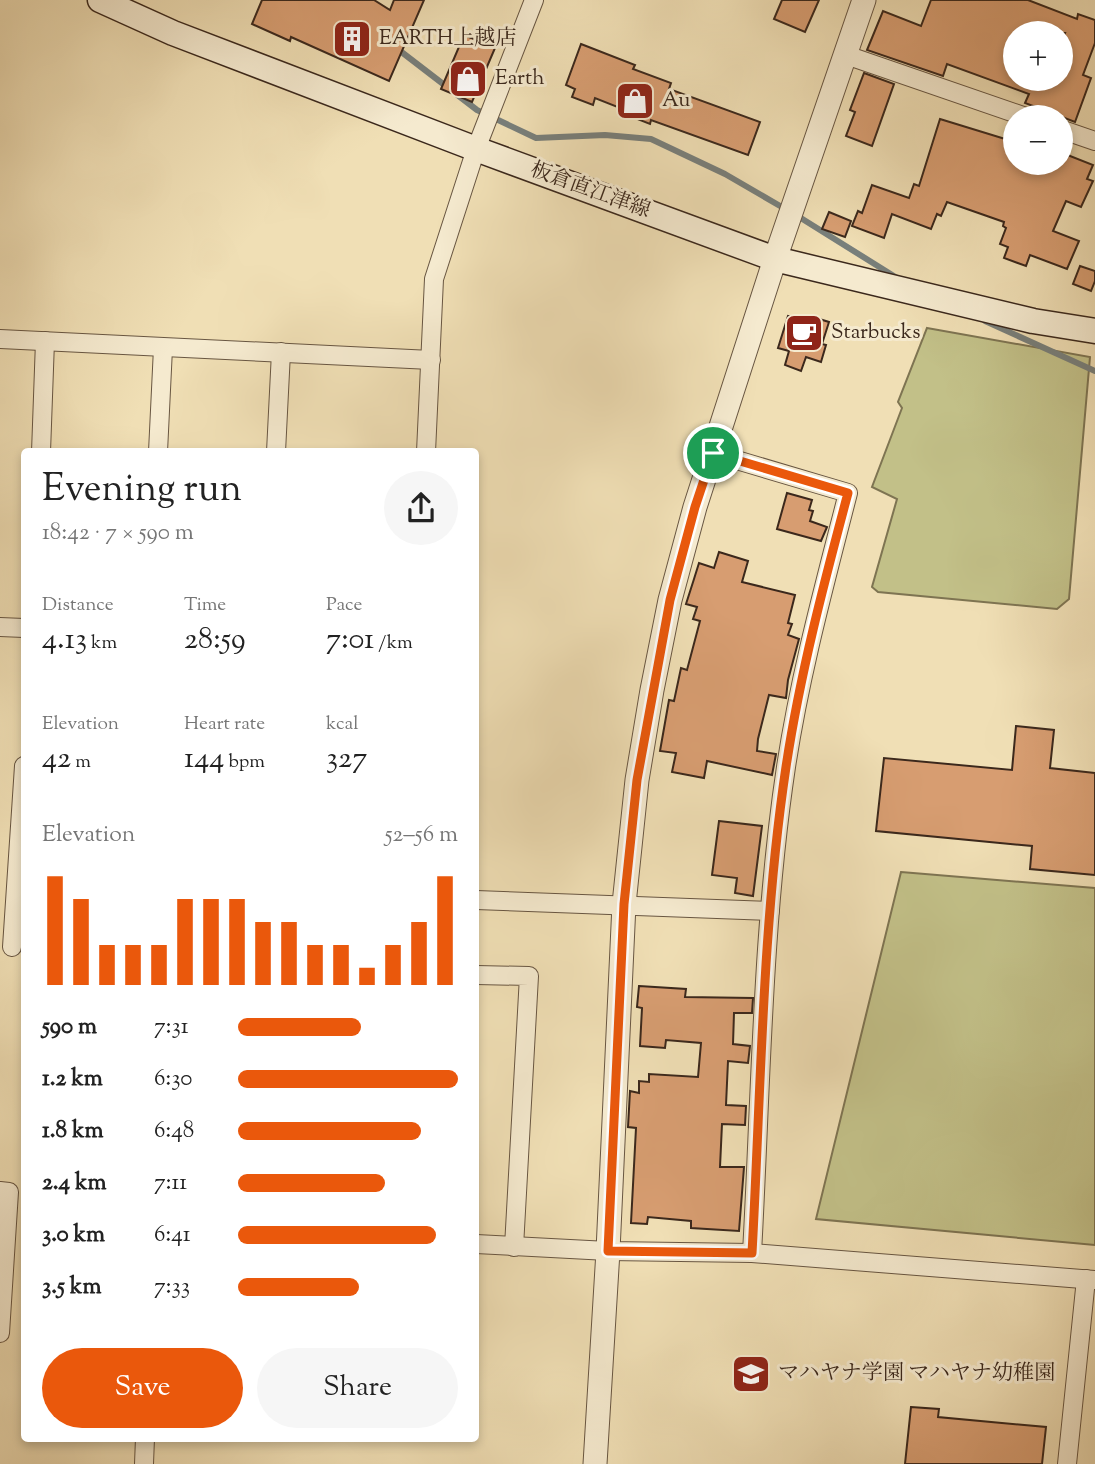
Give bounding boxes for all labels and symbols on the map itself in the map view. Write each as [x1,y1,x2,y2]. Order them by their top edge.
building icon: EARTH上越店 [331,18,373,60]
place label: EARTH上越店 [379,24,516,54]
shop icon: Earth [447,58,489,100]
place label: Earth [495,64,544,94]
shop icon: Au [614,80,656,122]
place label: Au [662,86,690,116]
street label: 板倉直江津線 [526,155,654,227]
cafe icon: Starbucks [783,312,825,354]
place label: Starbucks [831,318,920,348]
pin [683,423,743,483]
school or university icon: マハヤナ学園 マハヤナ幼稚園 [730,1353,772,1395]
place label: マハヤナ学園 マハヤナ幼稚園 [778,1359,1055,1389]

